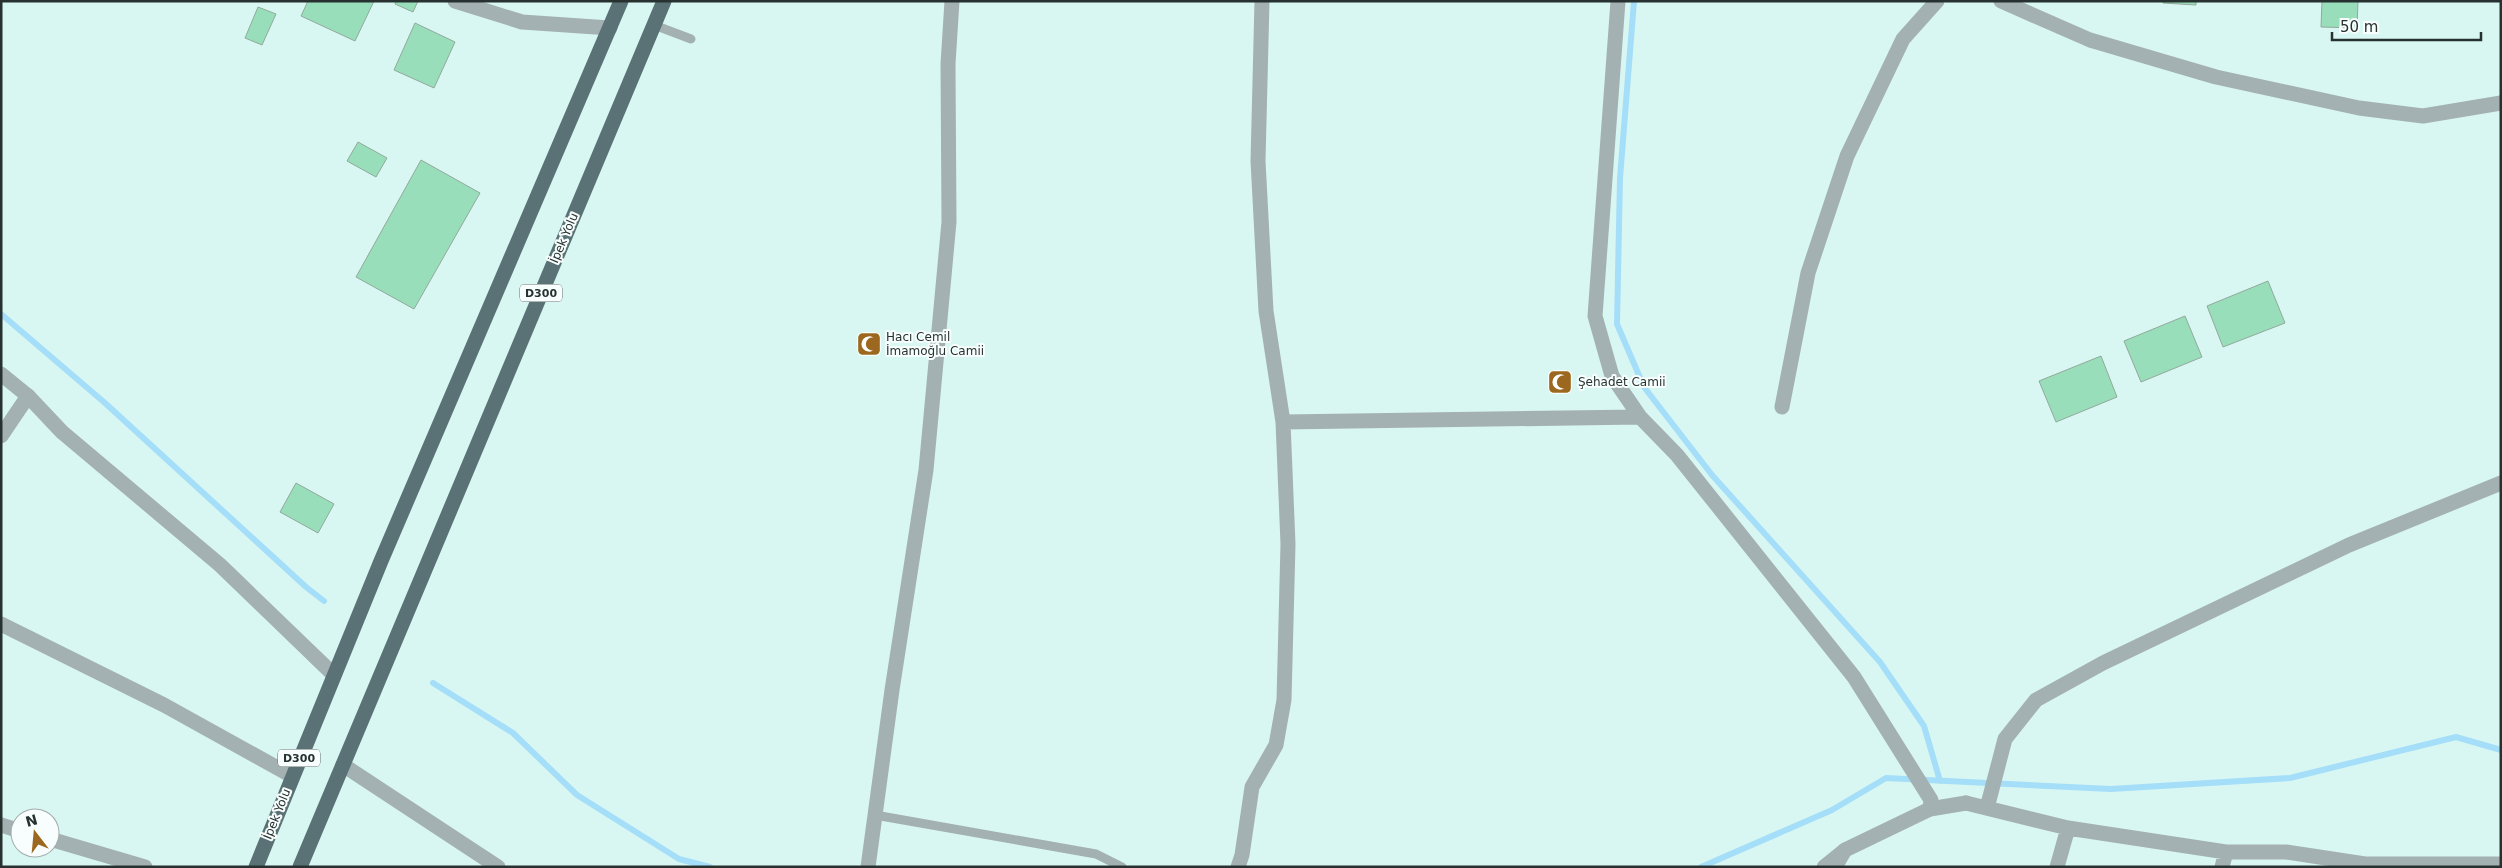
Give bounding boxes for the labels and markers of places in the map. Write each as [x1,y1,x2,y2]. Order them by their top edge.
place label: Hacı Cemil İmamoğlu Camii [886,330,984,358]
mosque icon: Hacı Cemil İmamoğlu Camii [856,331,882,357]
mosque icon: Şehadet Camii [1547,369,1573,395]
place label: Şehadet Camii [1578,375,1666,389]

